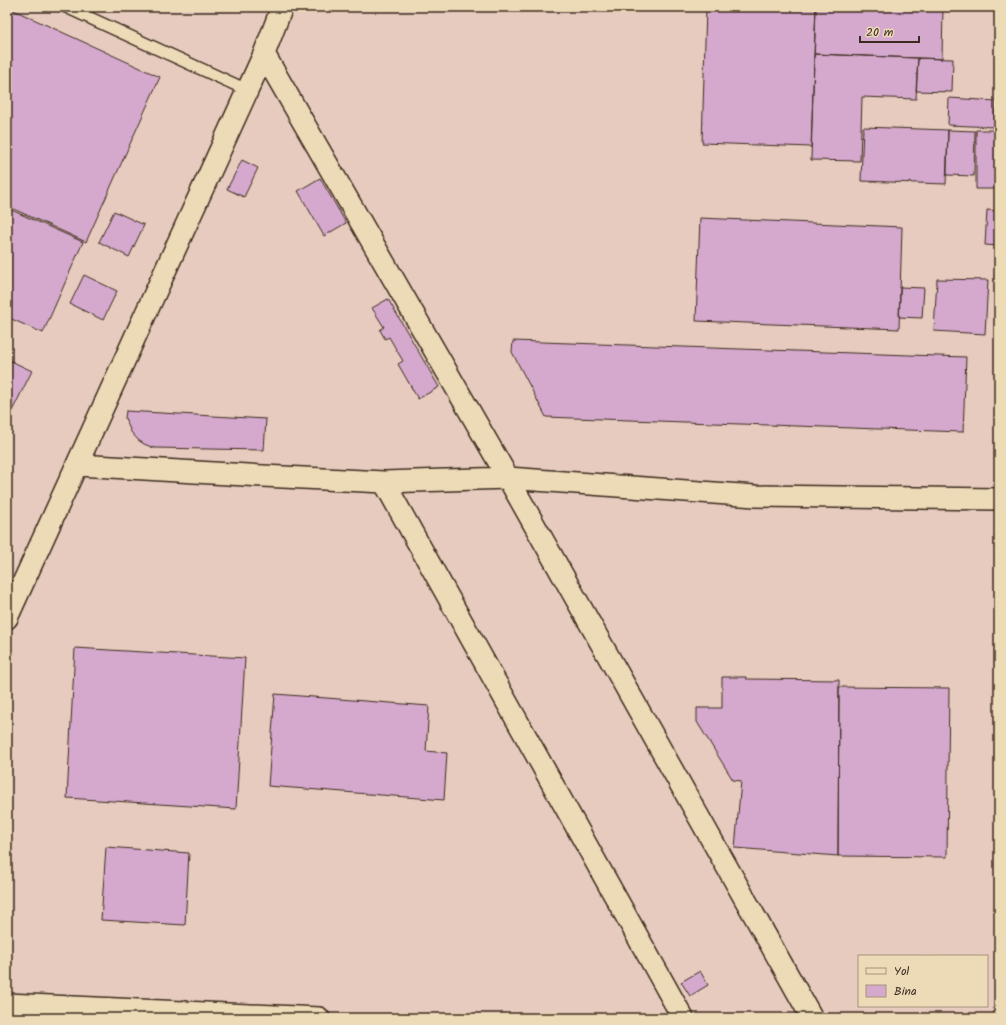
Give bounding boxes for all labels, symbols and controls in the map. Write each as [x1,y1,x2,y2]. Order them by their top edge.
scale bar [860,18,919,44]
text: 20 m [866,23,894,42]
legend [858,955,988,1007]
text: Yol [894,962,909,981]
text: Bina [894,982,917,1001]

